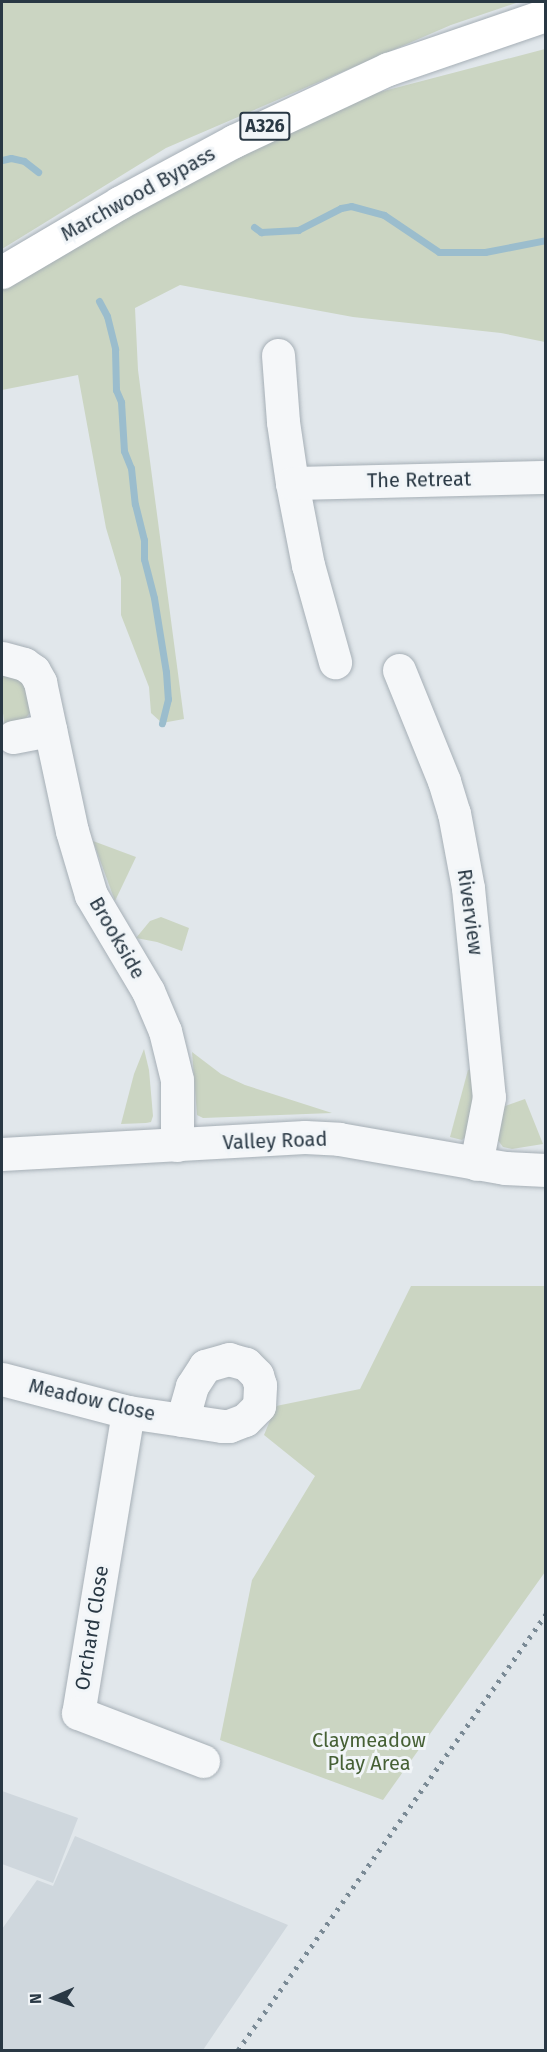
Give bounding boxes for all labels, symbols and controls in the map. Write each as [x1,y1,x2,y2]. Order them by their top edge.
road number: A326 [238,111,292,141]
street label: Marchwood Bypass [57,142,219,246]
street label: The Retreat [367,467,471,493]
street label: Riverview [452,867,488,957]
street label: Brookside [84,893,150,983]
street label: Valley Road [222,1127,328,1155]
street label: Meadow Close [26,1374,158,1426]
street label: Orchard Close [70,1564,114,1692]
park label: Claymeadow Play Area [312,1729,426,1776]
north arrow [24,1968,84,2028]
text: N [26,1993,45,2004]

